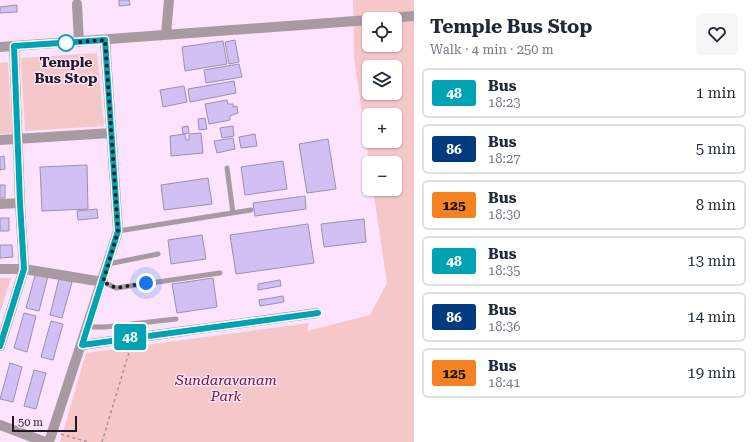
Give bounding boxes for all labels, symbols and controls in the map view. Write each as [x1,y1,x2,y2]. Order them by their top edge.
map controls [362,12,402,196]
button: locate [362,12,402,52]
button: heart [696,13,738,55]
text: Temple Bus Stop [430,15,592,38]
marker: Temple Bus Stop [57,34,75,52]
text: Walk · 4 min · 250 m [430,42,554,57]
place label: Temple Bus Stop [35,54,97,86]
button: layers [362,60,402,100]
text: Bus [488,77,516,95]
text: 1 min [696,84,736,102]
text: 48 [446,85,462,101]
text: 18:23 [488,95,520,110]
button: + [362,108,402,148]
text: Bus [488,133,516,151]
text: 5 min [696,140,736,158]
text: 86 [446,141,462,157]
text: 18:27 [488,151,520,166]
button: − [362,156,402,196]
text: Bus [488,189,516,207]
text: 8 min [696,196,736,214]
text: 125 [442,197,466,213]
text: 18:30 [488,207,520,222]
text: Bus [488,245,516,263]
text: 13 min [687,252,736,270]
text: 48 [446,253,462,269]
text: 18:35 [488,263,520,278]
your location [136,273,156,293]
text: Bus [488,301,516,319]
text: 14 min [687,308,736,326]
text: 86 [446,309,462,325]
text: 18:36 [488,319,520,334]
line badge: 48 [112,324,148,350]
text: 48 [122,329,138,345]
text: Bus [488,357,516,375]
text: 19 min [687,364,736,382]
text: 125 [442,365,466,381]
park label: Sundaravanam Park [174,372,277,404]
text: 18:41 [488,375,520,390]
scale bar [12,414,77,433]
text: 50 m [18,416,43,429]

